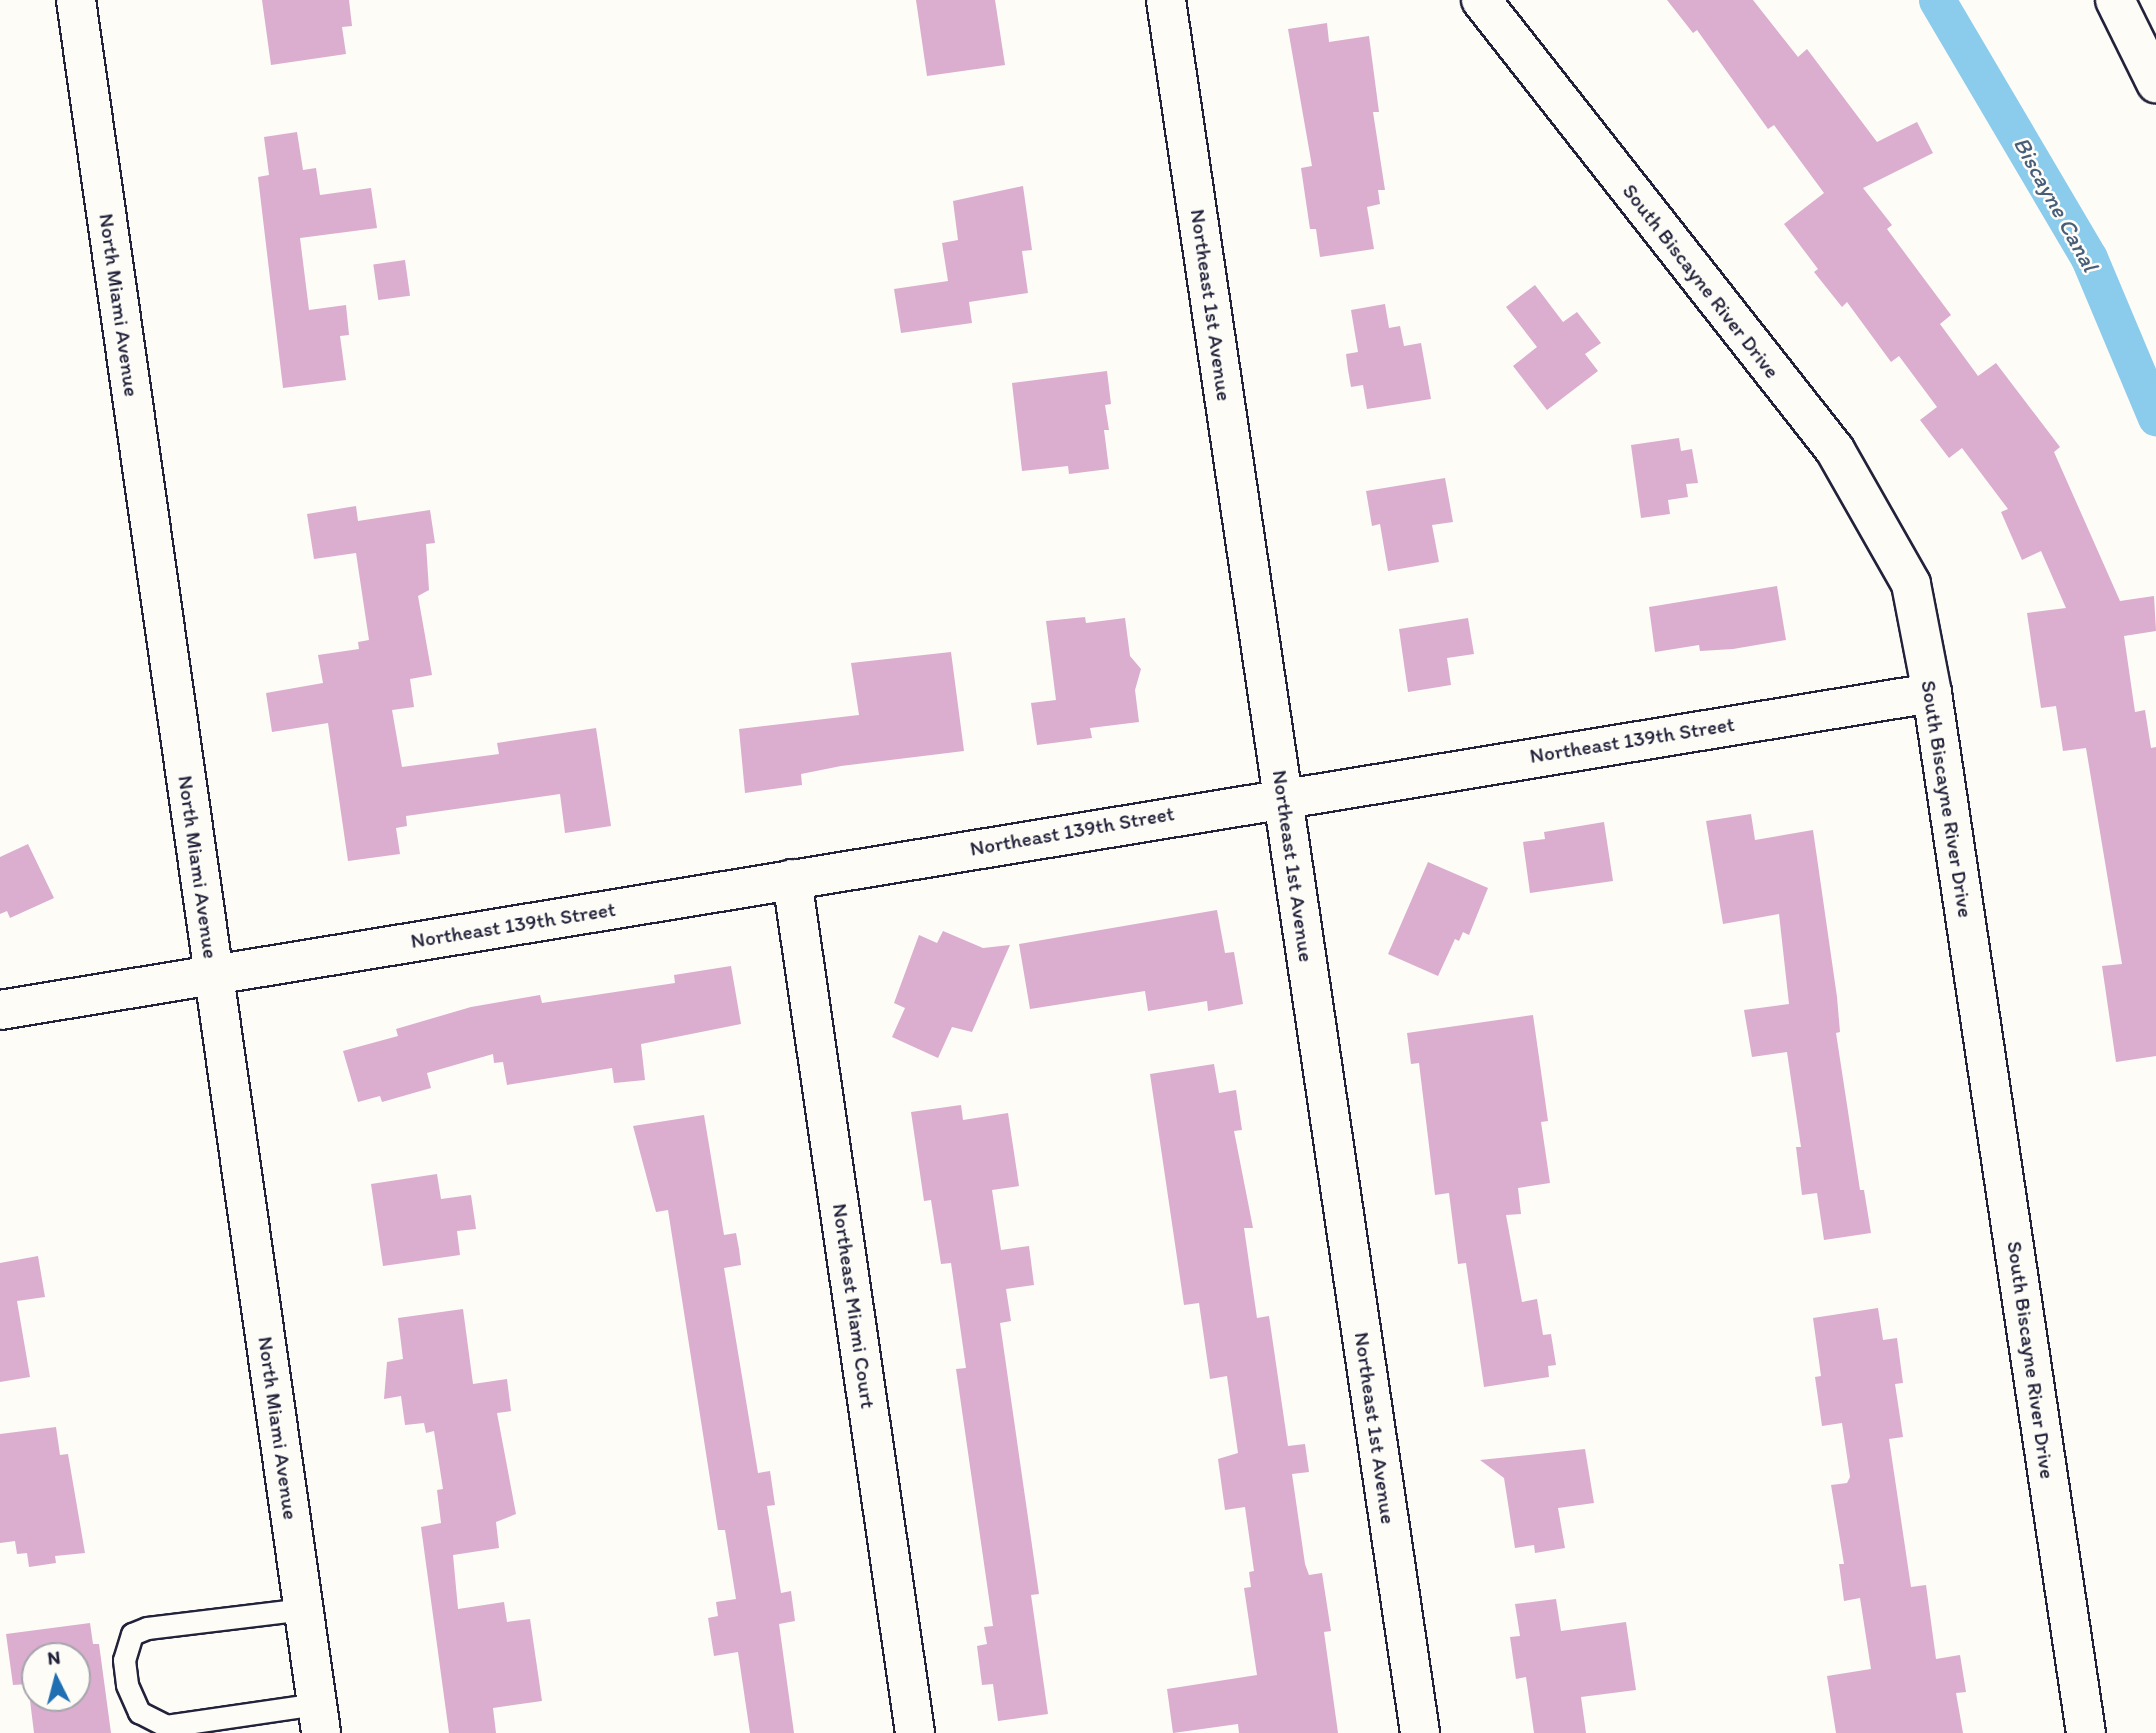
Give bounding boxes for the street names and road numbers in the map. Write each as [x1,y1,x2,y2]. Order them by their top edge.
street label: South Biscayne River Drive [1617,179,1785,383]
street label: Northeast 1st Avenue [1185,208,1237,402]
street label: North Miami Avenue [94,213,144,397]
street label: South Biscayne River Drive [1916,679,1978,919]
street label: Northeast 139th Street [1528,711,1736,769]
street label: Northeast 1st Avenue [1267,769,1319,963]
street label: North Miami Avenue [173,775,223,959]
street label: Northeast 139th Street [968,801,1176,861]
street label: Northeast 139th Street [409,896,617,954]
street label: Northeast Miami Court [827,1202,881,1410]
street label: South Biscayne River Drive [2002,1239,2060,1481]
street label: Northeast 1st Avenue [1349,1331,1401,1525]
street label: North Miami Avenue [253,1336,303,1520]

